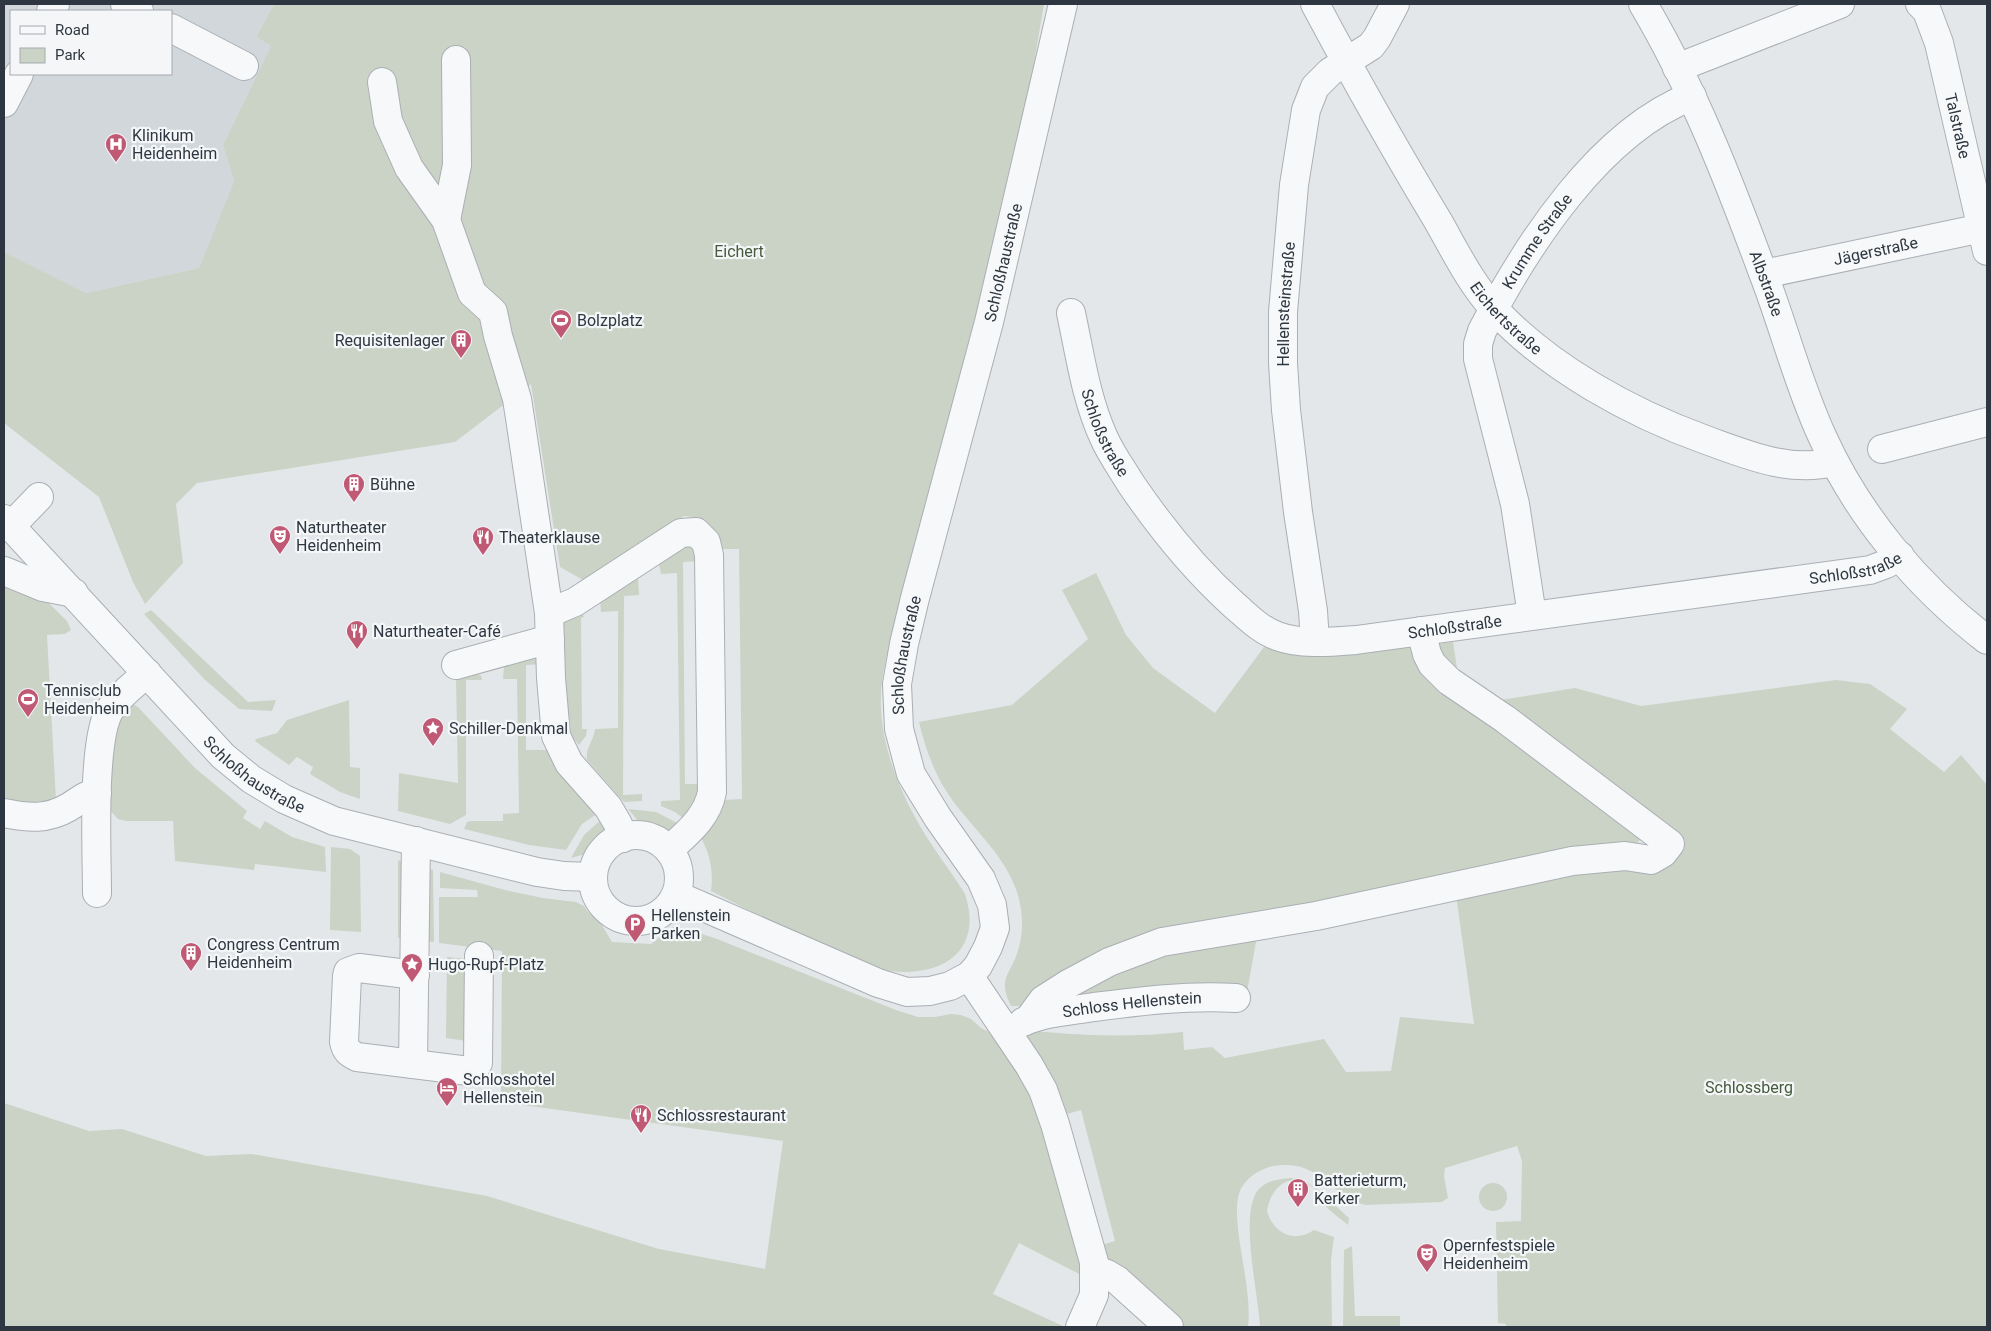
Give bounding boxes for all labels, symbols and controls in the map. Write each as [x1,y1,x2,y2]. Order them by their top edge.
legend [10,10,172,75]
text: Road [55,21,89,39]
text: Park [55,46,86,64]
street label: Talstraße [1941,91,1975,160]
place label: Klinikum Heidenheim [132,126,217,163]
hospital icon: Klinikum Heidenheim [104,132,128,163]
street label: Krumme Straße [1498,189,1576,292]
street label: Schloßhaustraße [980,202,1026,324]
street label: Jägerstraße [1832,232,1919,269]
street label: Hellensteinstraße [1273,241,1299,367]
park label: Eichert [714,242,764,261]
street label: Albstraße [1746,248,1787,319]
street label: Eichertstraße [1466,278,1546,358]
sports icon: Bolzplatz [549,308,573,339]
place label: Bolzplatz [577,311,643,330]
building icon: Requisitenlager [449,328,473,359]
place label: Requisitenlager [335,331,446,350]
street label: Schloßstraße [1078,387,1133,480]
building icon: Bühne [342,472,366,503]
place label: Bühne [370,475,415,494]
place label: Naturtheater Heidenheim [296,518,387,555]
theatre icon: Naturtheater Heidenheim [268,524,292,555]
restaurant icon: Theaterklause [471,525,495,556]
place label: Theaterklause [499,528,600,547]
street label: Schloßstraße [1808,548,1905,588]
street label: Schloßhaustraße [888,594,925,715]
street label: Schloßstraße [1407,611,1503,642]
restaurant icon: Naturtheater-Café [345,619,369,650]
place label: Naturtheater-Café [373,622,501,641]
place label: Tennisclub Heidenheim [44,681,129,718]
sports icon: Tennisclub Heidenheim [16,687,40,718]
place icon: Schiller-Denkmal [421,716,445,747]
place label: Schiller-Denkmal [449,719,568,738]
street label: Schloßhaustraße [200,732,308,817]
place label: Hellenstein Parken [651,906,731,943]
parking icon: Hellenstein Parken [623,912,647,943]
place label: Congress Centrum Heidenheim [207,935,340,972]
building icon: Congress Centrum Heidenheim [179,941,203,972]
place icon: Hugo-Rupf-Platz [400,952,424,983]
place label: Hugo-Rupf-Platz [428,955,544,974]
street label: Schloss Hellenstein [1061,988,1202,1021]
place label: Schlosshotel Hellenstein [463,1070,555,1107]
hotel icon: Schlosshotel Hellenstein [435,1076,459,1107]
park label: Schlossberg [1705,1078,1793,1097]
restaurant icon: Schlossrestaurant [629,1103,653,1134]
place label: Schlossrestaurant [657,1106,786,1125]
place label: Batterieturm, Kerker [1314,1171,1406,1208]
building icon: Batterieturm, Kerker [1286,1177,1310,1208]
place label: Opernfestspiele Heidenheim [1443,1236,1555,1273]
theatre icon: Opernfestspiele Heidenheim [1415,1242,1439,1273]

